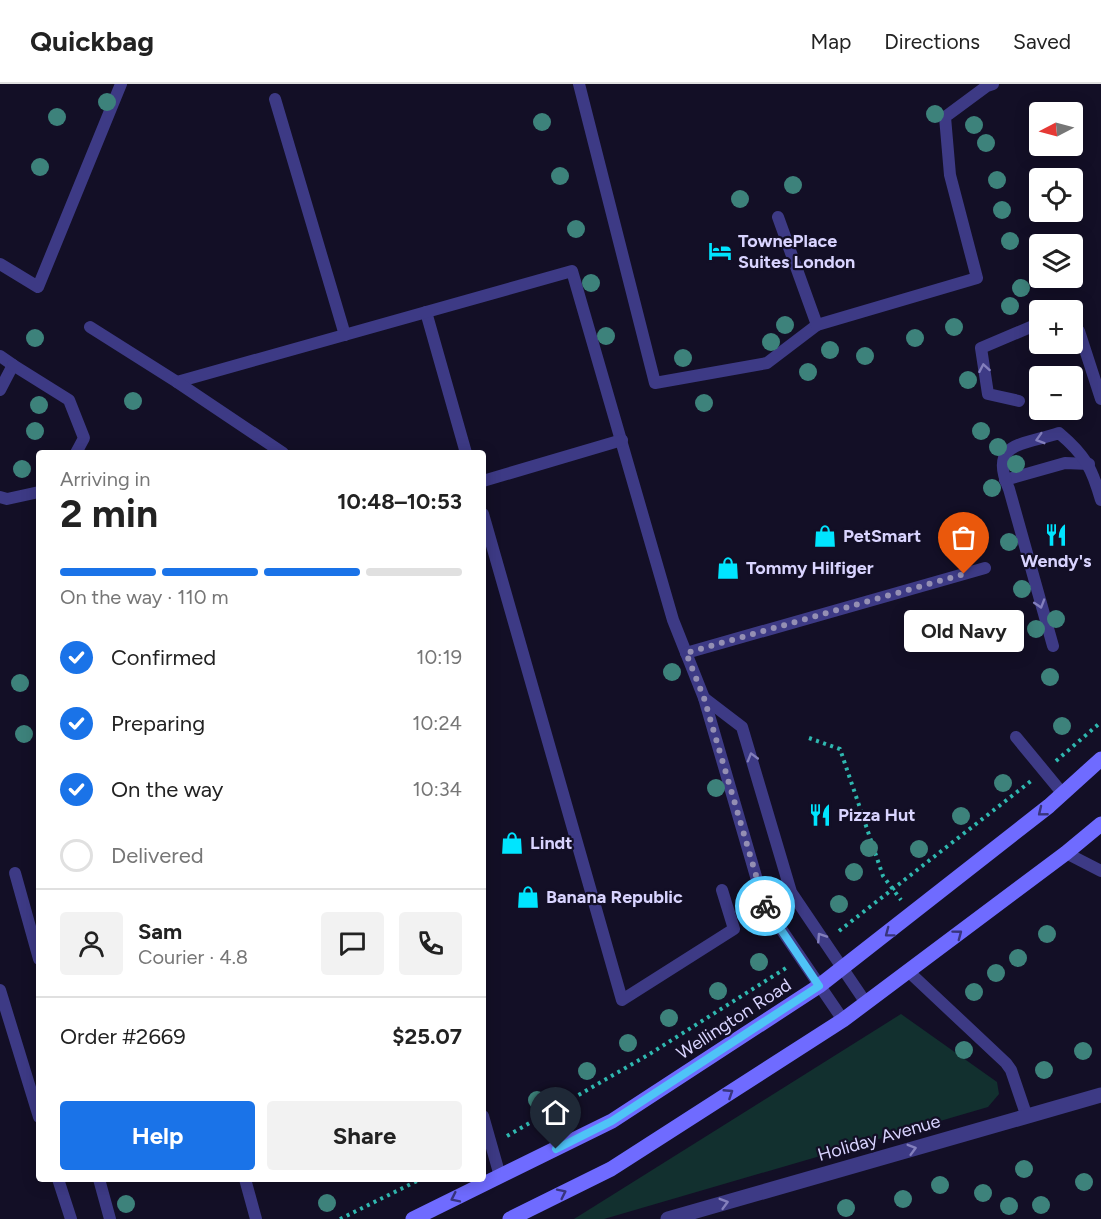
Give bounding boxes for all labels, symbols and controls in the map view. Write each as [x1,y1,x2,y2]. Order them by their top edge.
text: Quickbag [30,24,154,58]
text: Map [810,29,851,54]
text: Directions [884,29,980,54]
text: Saved [1013,29,1071,54]
north arrow [1029,102,1083,156]
map controls [1029,102,1083,420]
button: locate [1029,168,1083,222]
place label: TownePlace Suites London [738,230,855,273]
button: layers [1029,234,1083,288]
hotel icon: TownePlace Suites London [707,238,733,264]
button: + [1029,300,1083,354]
one-way arrow [978,363,991,373]
button: − [1029,366,1083,420]
one-way arrow [1035,432,1046,444]
text: Arriving in [60,467,150,491]
text: 10:48–10:53 [337,488,462,515]
text: 2 min [60,490,158,537]
pin [938,512,989,574]
icon: bag [947,521,980,554]
restaurant icon: Wendy's [1043,522,1069,548]
shop icon: PetSmart [812,523,838,549]
place label: PetSmart [843,525,921,547]
place label: Wendy's [1020,550,1092,572]
shop icon: Tommy Hilfiger [715,555,741,581]
place label: Tommy Hilfiger [746,557,874,579]
text: On the way · 110 m [60,585,228,609]
one-way arrow [1033,598,1045,609]
callout: Old Navy [904,610,1024,652]
text: Old Navy [921,619,1007,643]
icon: check [60,641,93,674]
text: Confirmed [111,644,216,671]
text: 10:19 [416,645,462,669]
icon: check [60,707,93,740]
text: Preparing [111,710,205,737]
text: 10:24 [412,711,462,735]
one-way arrow [746,752,759,762]
icon: check [60,773,93,806]
text: On the way [111,776,223,803]
text: 10:34 [413,777,462,801]
restaurant icon: Pizza Hut [807,802,833,828]
place label: Pizza Hut [838,804,916,826]
one-way arrow [1038,805,1049,816]
shop icon: Lindt [499,830,525,856]
place label: Lindt [530,832,573,854]
text: Delivered [111,842,204,869]
courier [735,876,795,936]
shop icon: Banana Republic [515,884,541,910]
place label: Banana Republic [546,886,683,908]
icon: bike [749,890,782,923]
button: person [60,912,123,975]
button: chat [321,912,384,975]
button: phone [399,912,462,975]
text: Sam [138,918,182,945]
one-way arrow [884,926,895,937]
one-way arrow [951,930,962,941]
one-way arrow [817,933,828,944]
text: Courier · 4.8 [138,945,248,969]
street label: Wellington Road [673,974,795,1064]
text: Order #2669 [60,1023,186,1050]
text: $25.07 [392,1023,462,1050]
pin [530,1087,581,1149]
one-way arrow [722,1089,733,1100]
icon: home [539,1096,572,1129]
button: Help [60,1101,255,1170]
button: Share [267,1101,462,1170]
street label: Holiday Avenue [815,1110,943,1166]
one-way arrow [906,1144,917,1156]
one-way arrow [556,1189,567,1200]
one-way arrow [450,1191,461,1203]
one-way arrow [718,1198,729,1210]

